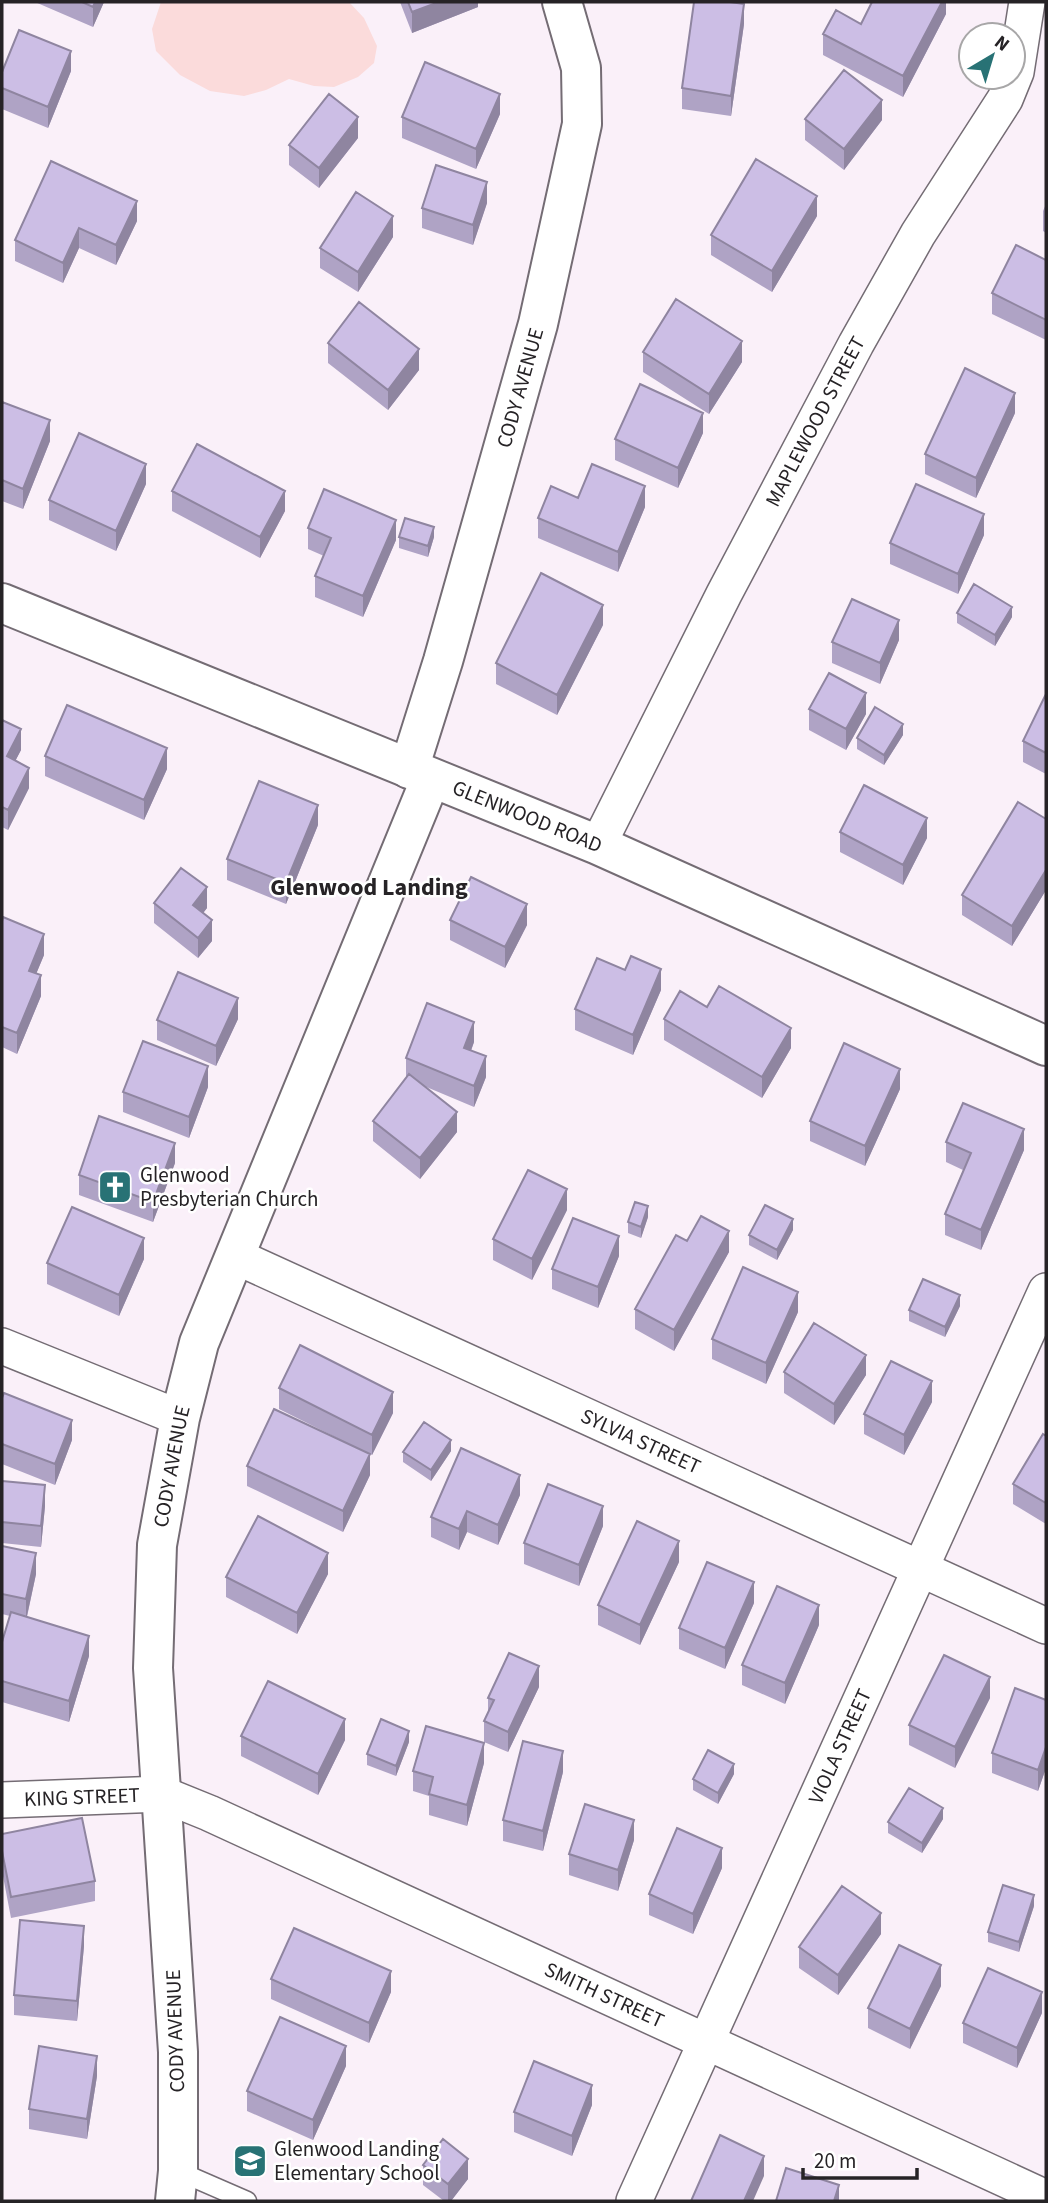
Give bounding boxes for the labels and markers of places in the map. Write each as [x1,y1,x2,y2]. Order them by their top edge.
place label: Glenwood Presbyterian Church [140,1160,318,1214]
church icon: Glenwood Presbyterian Church [96,1168,134,1206]
place label: Glenwood Landing Elementary School [274,2134,440,2188]
school or university icon: Glenwood Landing Elementary School [231,2142,269,2180]

